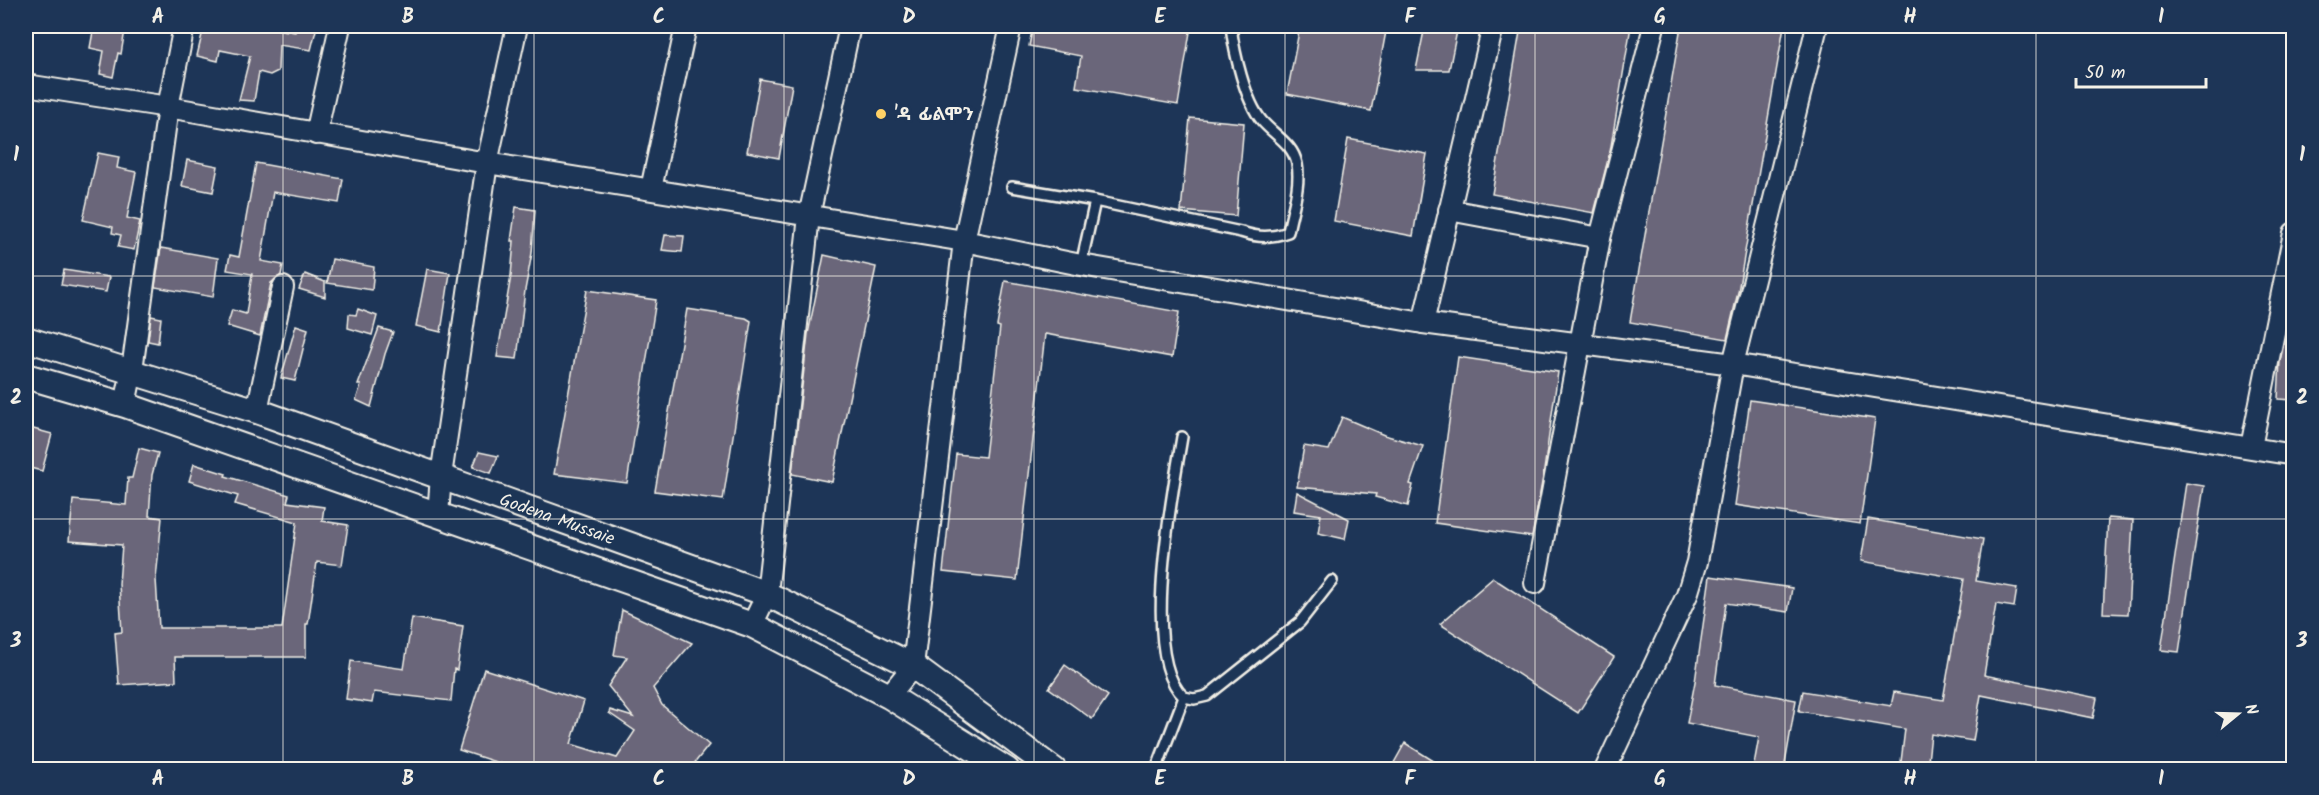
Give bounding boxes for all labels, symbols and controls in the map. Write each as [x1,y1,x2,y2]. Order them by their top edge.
text: A [152,2,164,34]
text: B [402,2,414,34]
text: C [653,2,665,34]
text: D [902,2,916,34]
text: E [1154,2,1166,34]
text: F [1405,2,1417,34]
text: G [1654,2,1666,34]
text: H [1903,2,1917,34]
text: I [2158,2,2164,34]
scale bar [2076,51,2206,89]
text: 50 m [2085,59,2125,88]
place label: 'ዳ ፊልሞን [893,101,974,130]
marker: 'ዳ ፊልሞን [874,107,888,121]
text: 1 [13,140,19,172]
text: 1 [2299,140,2305,172]
text: 2 [10,383,22,415]
text: 2 [2296,383,2308,415]
street label: Godena Mussaie [495,486,618,554]
text: 3 [10,626,22,658]
text: 3 [2296,626,2308,658]
north arrow [2208,684,2268,744]
text: N [2237,701,2264,718]
text: A [152,764,164,795]
text: B [402,764,414,795]
text: C [653,764,665,795]
text: D [902,764,916,795]
text: E [1154,764,1166,795]
text: F [1405,764,1417,795]
text: G [1654,764,1666,795]
text: H [1903,764,1917,795]
text: I [2158,764,2164,795]

